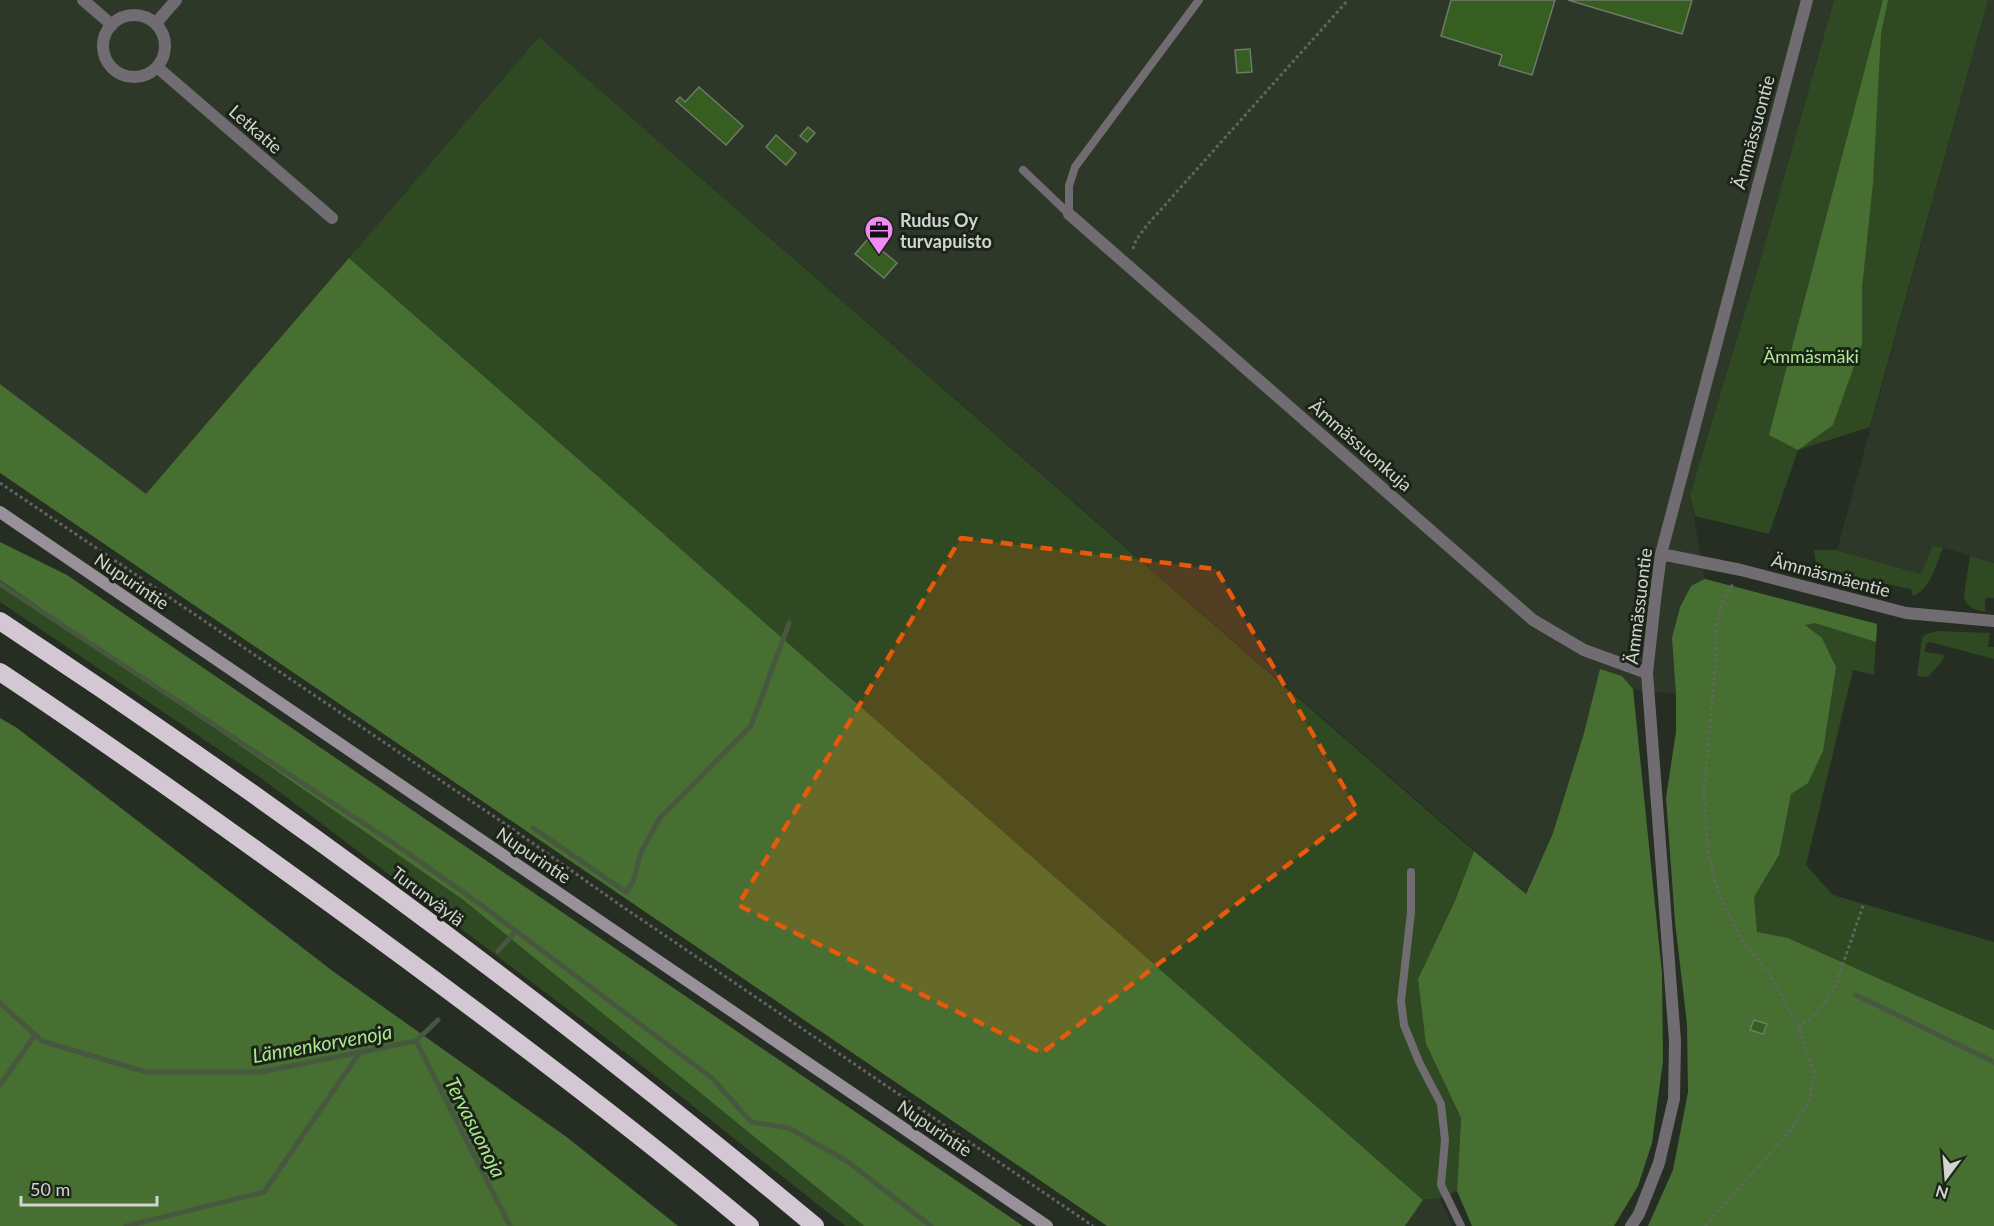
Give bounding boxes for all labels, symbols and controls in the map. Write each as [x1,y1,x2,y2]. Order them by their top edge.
street label: Ämmässuontie [1727,73,1779,191]
street label: Letkatie [225,100,287,158]
place label: Rudus Oy turvapuisto [900,209,992,252]
office icon: Rudus Oy turvapuisto [863,214,895,256]
park label: Ämmäsmäki [1763,345,1859,367]
street label: Ämmässuonkuja [1305,394,1417,496]
street label: Ämmässuontie [1620,547,1656,665]
street label: Nupurintie [91,548,173,614]
street label: Ämmäsmäentie [1769,549,1893,601]
street label: Nupurintie [493,822,575,888]
street label: Turunväylä [387,861,469,931]
water label: Lännenkorvenoja [250,1019,394,1067]
water label: Tervasuonoja [440,1073,512,1181]
street label: Nupurintie [894,1095,976,1161]
north arrow [1916,1148,1976,1208]
scale bar [21,1169,158,1207]
text: 50 m [30,1178,70,1200]
text: N [1933,1182,1950,1204]

